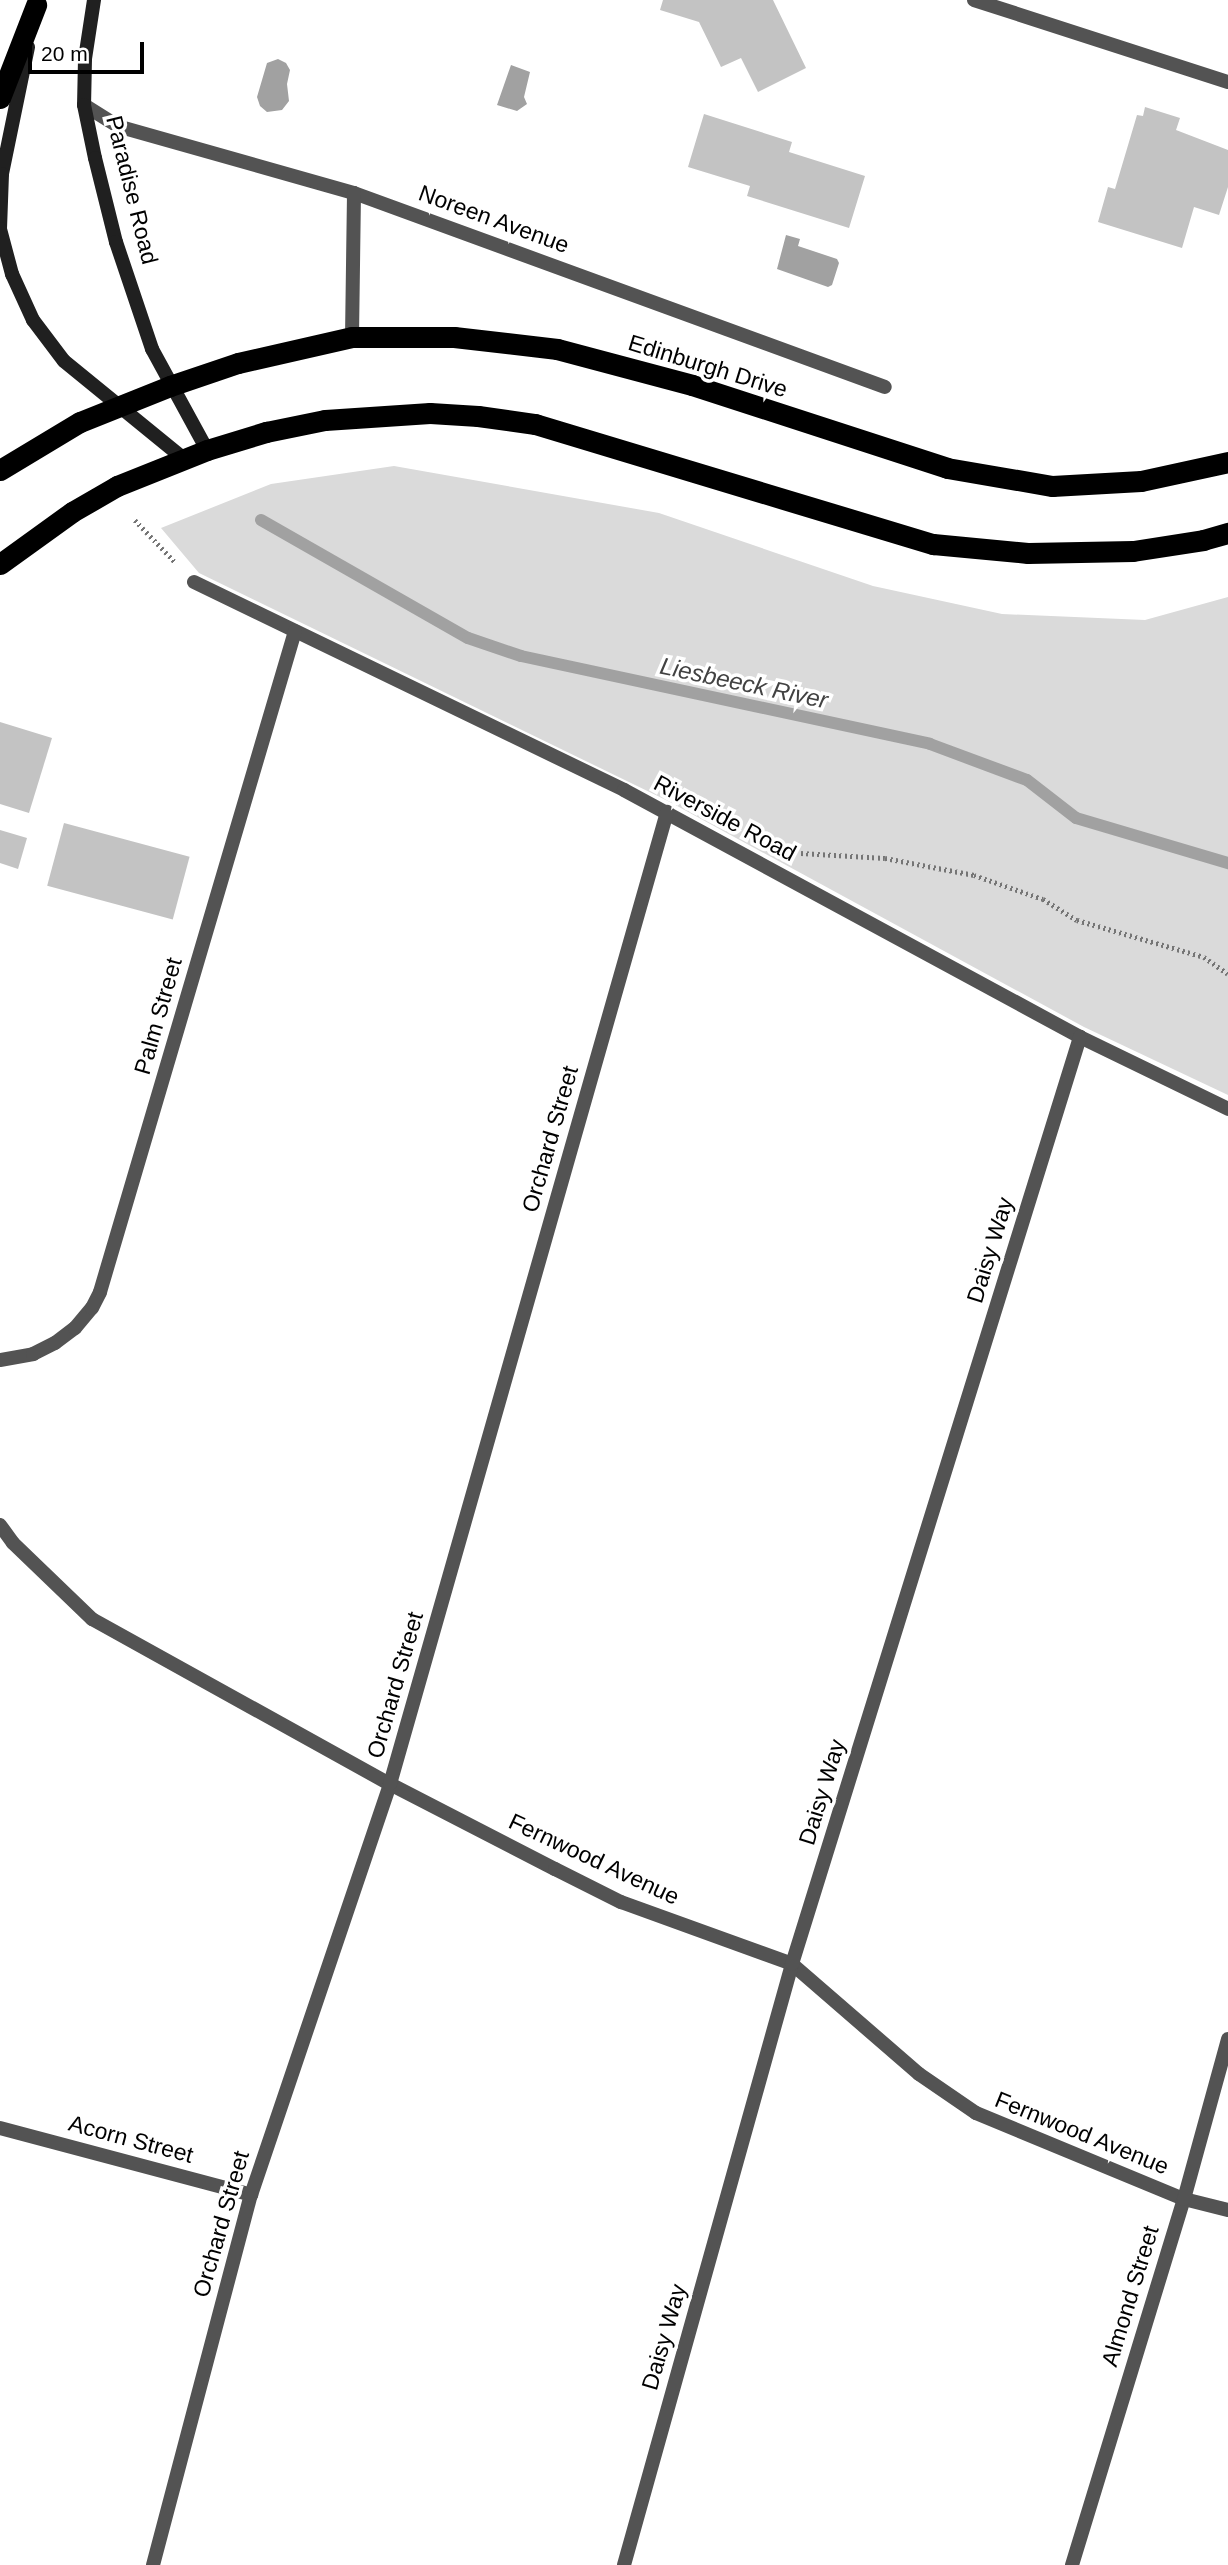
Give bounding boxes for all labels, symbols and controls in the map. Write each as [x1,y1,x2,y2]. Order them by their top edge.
scale bar [32,28,147,72]
text: 20 m [41,42,88,65]
street label: Paradise Road [100,113,164,267]
street label: Noreen Avenue [414,179,574,259]
street label: Edinburgh Drive [625,329,791,403]
water label: Liesbeeck River [658,651,830,715]
street label: Riverside Road [649,769,801,867]
street label: Palm Street [128,954,188,1078]
street label: Orchard Street [516,1063,584,1215]
street label: Daisy Way [961,1194,1019,1306]
street label: Orchard Street [361,1609,429,1761]
street label: Daisy Way [793,1736,851,1848]
street label: Fernwood Avenue [504,1807,684,1911]
street label: Fernwood Avenue [990,2085,1174,2181]
street label: Acorn Street [66,2109,196,2169]
street label: Orchard Street [187,2148,255,2300]
street label: Almond Street [1095,2222,1165,2370]
street label: Daisy Way [636,2281,692,2393]

